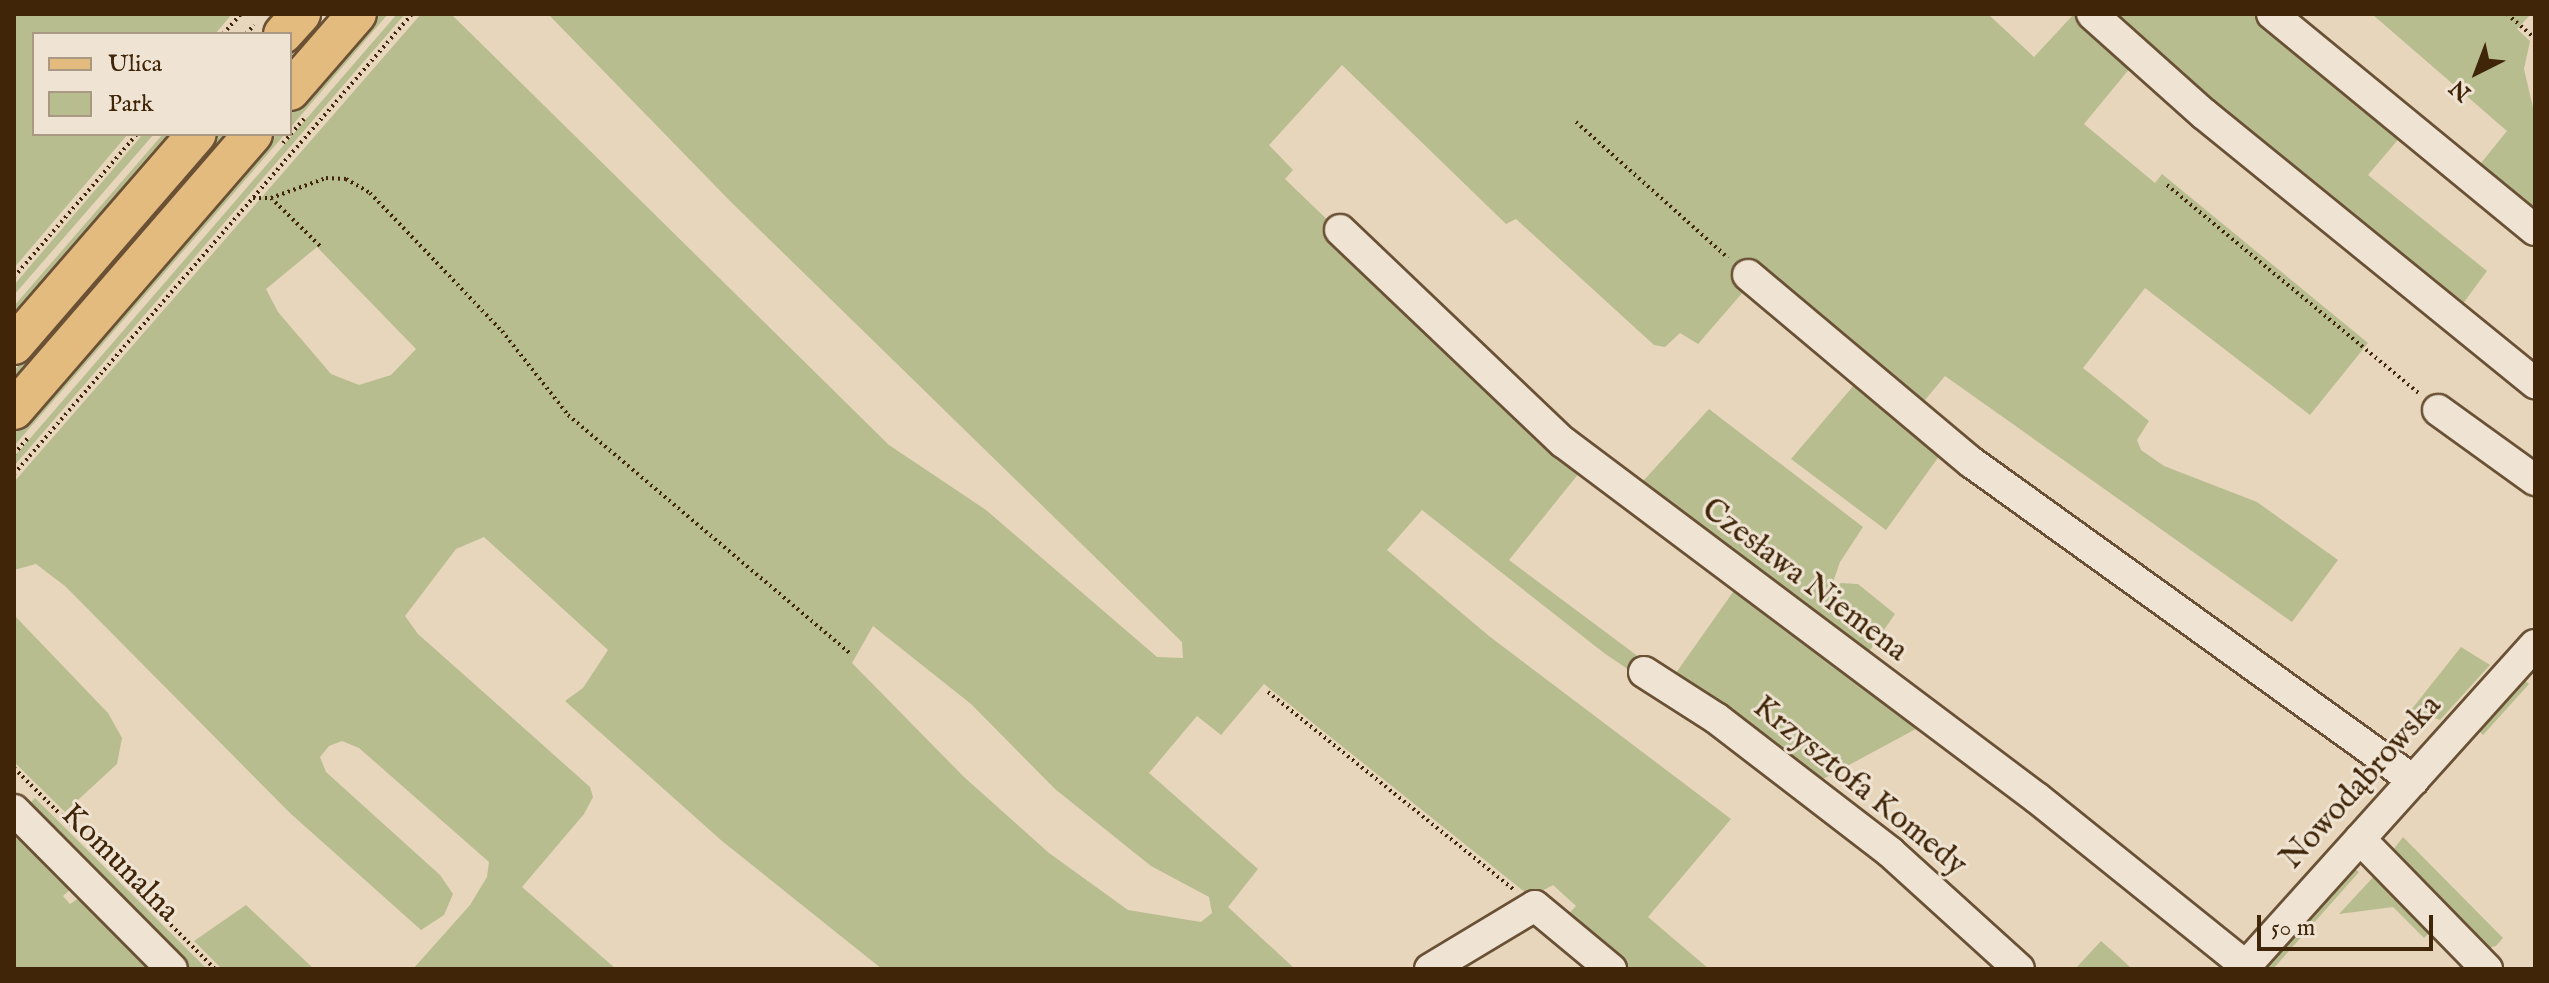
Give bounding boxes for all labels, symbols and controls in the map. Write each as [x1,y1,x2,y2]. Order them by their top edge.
legend [32,32,292,136]
north arrow [2437,32,2517,112]
text: Ulica [108,49,162,80]
text: N [2445,73,2477,107]
text: Park [108,89,154,120]
street label: Czesława Niemena [1693,491,1915,671]
street label: Nowodąbrowska [2274,688,2450,878]
street label: Krzysztofa Komedy [1744,689,1974,885]
street label: Komunalna [52,797,186,931]
scale bar [2261,899,2437,949]
text: 50 m [2271,913,2315,944]

